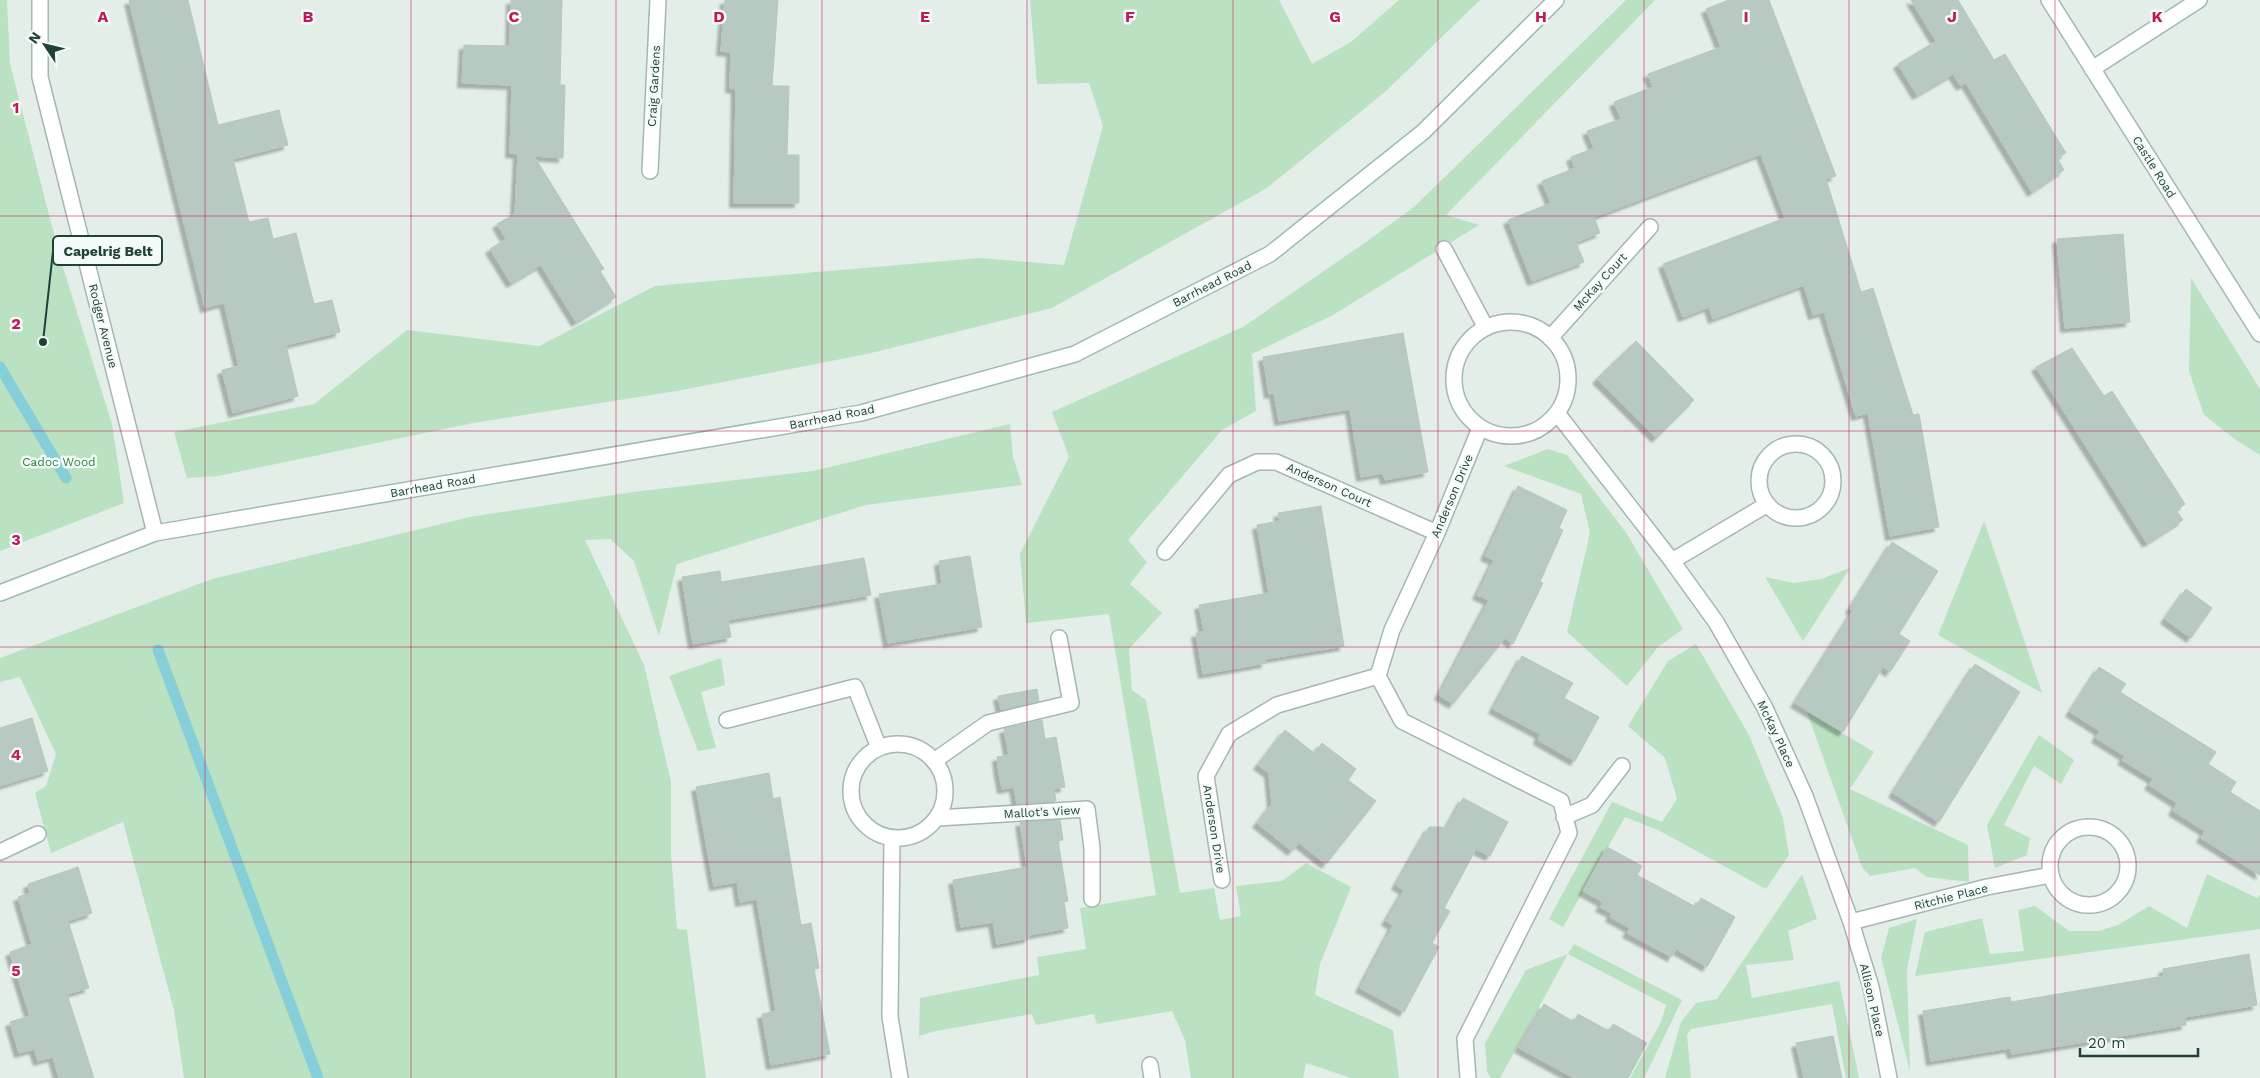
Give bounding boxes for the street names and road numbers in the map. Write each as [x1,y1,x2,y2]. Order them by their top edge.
street label: Craig Gardens [645,45,663,127]
street label: Castle Road [2129,133,2179,201]
street label: McKay Court [1570,250,1630,314]
street label: Barrhead Road [1170,258,1254,310]
street label: Rodger Avenue [86,282,120,370]
street label: Barrhead Road [788,402,876,432]
street label: Anderson Drive [1428,452,1476,540]
street label: Anderson Court [1284,460,1374,510]
street label: Barrhead Road [389,472,477,500]
street label: McKay Place [1754,698,1798,770]
street label: Anderson Drive [1200,784,1228,874]
street label: Mallot's View [1003,803,1081,821]
street label: Ritchie Place [1912,881,1990,913]
street label: Allison Place [1857,962,1887,1038]

